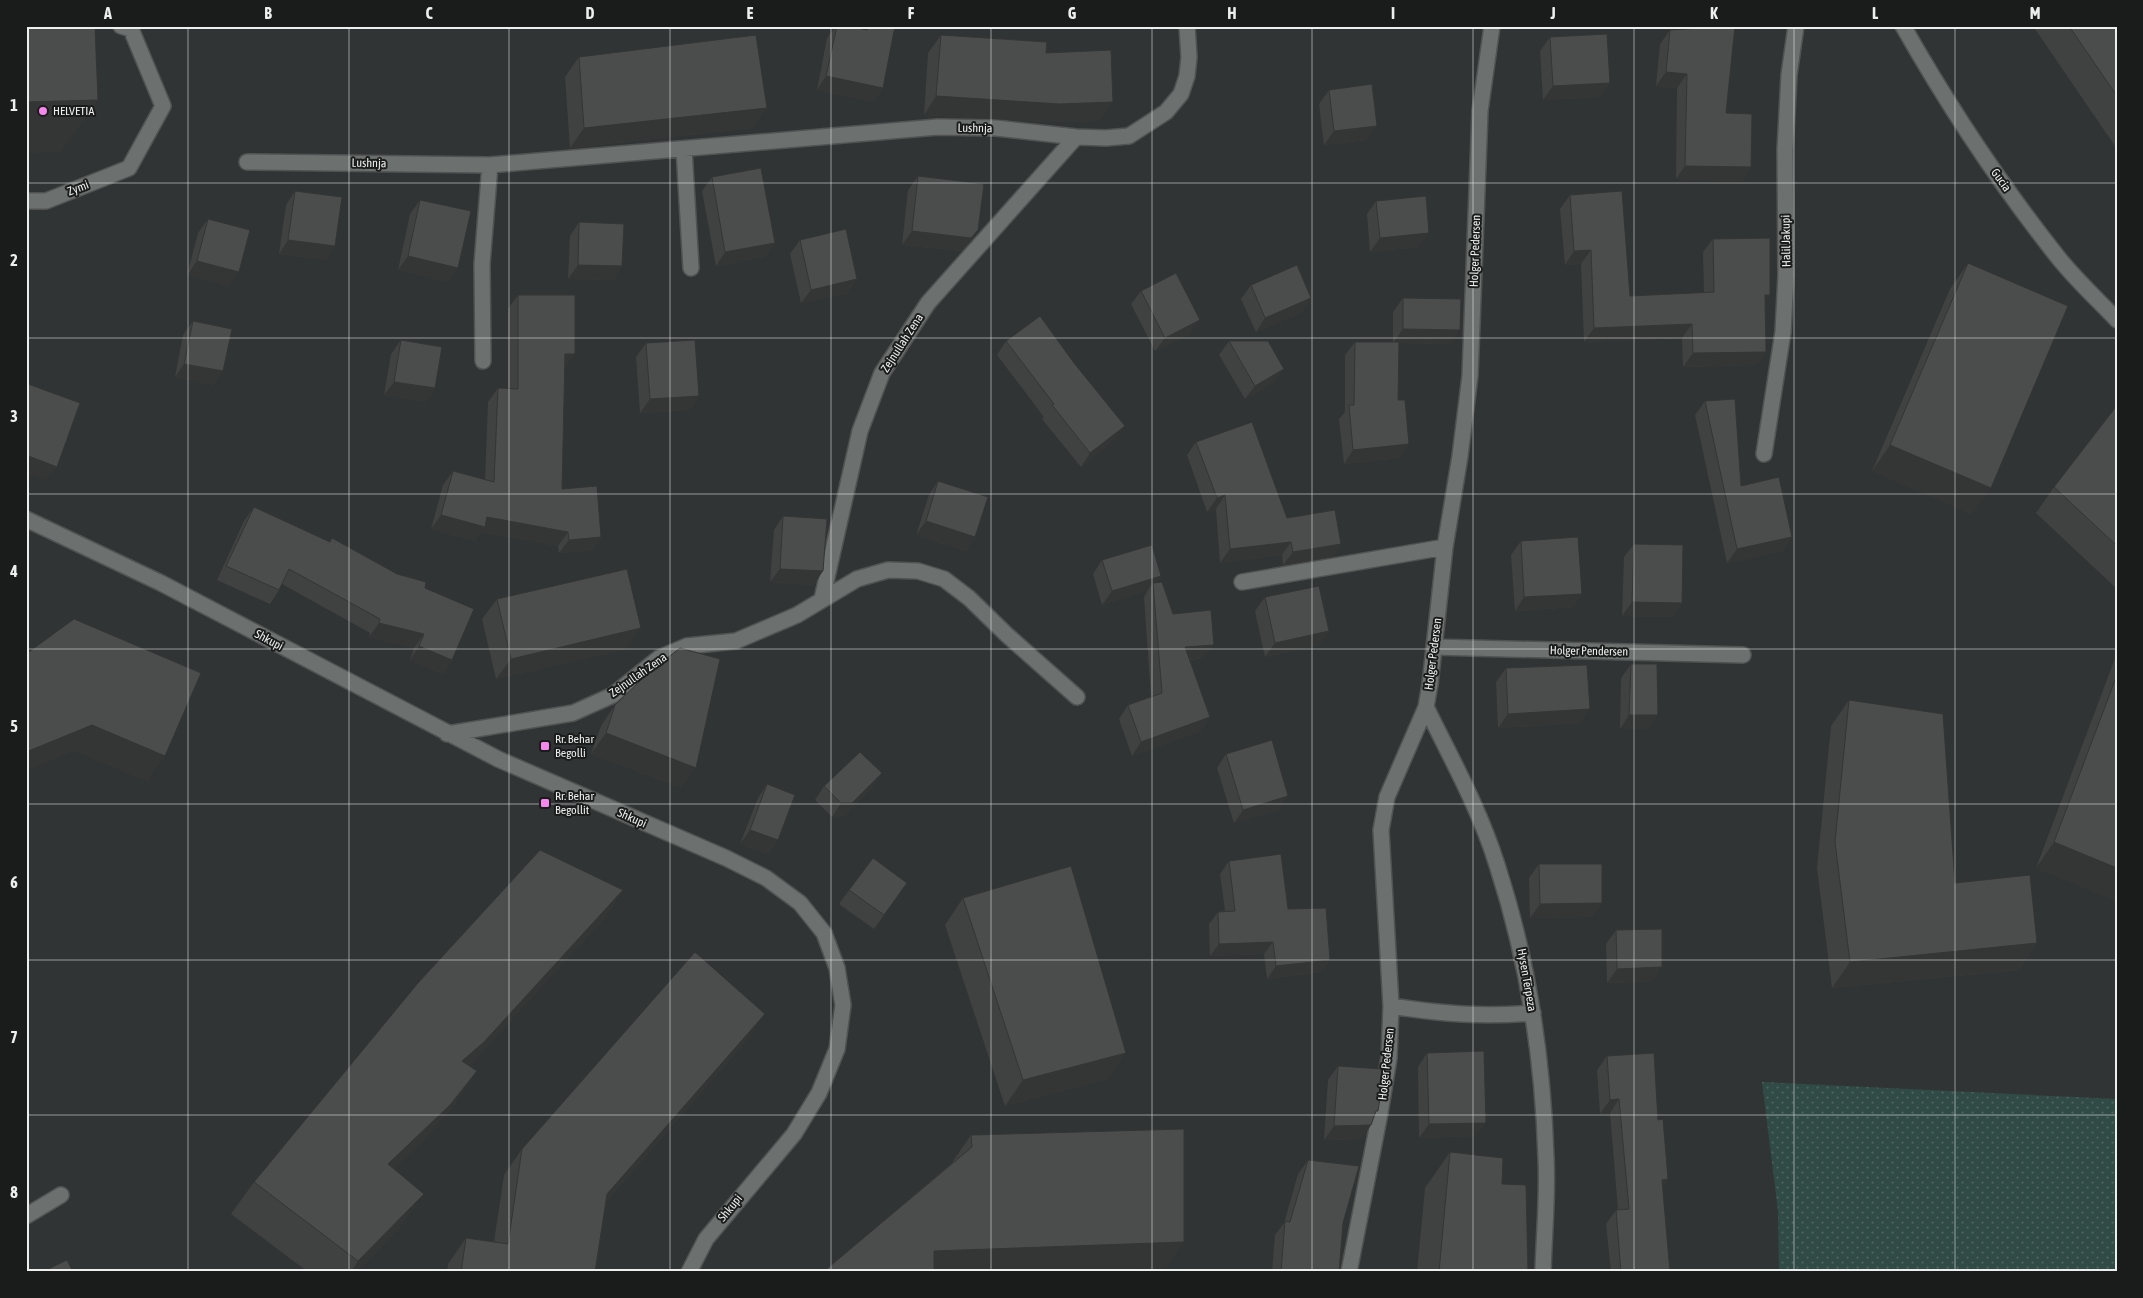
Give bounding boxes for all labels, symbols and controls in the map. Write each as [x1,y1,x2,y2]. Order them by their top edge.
text: A [103,4,112,22]
text: B [264,4,272,22]
text: C [425,4,433,22]
text: D [586,4,595,22]
text: E [747,4,754,22]
text: F [908,4,915,22]
text: G [1068,4,1077,22]
text: H [1227,4,1237,22]
text: I [1391,4,1395,22]
text: J [1549,4,1556,22]
text: K [1710,4,1718,22]
text: L [1872,4,1879,22]
text: M [2030,4,2040,22]
text: 1 [10,96,18,114]
place label: HELVETIA [53,104,94,118]
marker: HELVETIA [37,105,49,117]
street label: Lushnja [958,121,992,135]
street label: Lushnja [352,156,386,170]
street label: Gucia [1988,166,2014,194]
street label: Zymi [65,178,91,198]
street label: Holger Pedersen [1467,215,1483,287]
street label: Halil Jakupi [1779,215,1793,267]
text: 2 [10,251,18,269]
street label: Zejnullah Zena [878,311,926,375]
text: 3 [10,407,18,425]
text: 4 [9,562,18,580]
street label: Holger Pedersen [1422,617,1444,691]
street label: Shkupi [252,627,286,653]
street label: Holger Pendersen [1550,643,1628,659]
street label: Zejnullah Zena [607,650,669,700]
text: 5 [10,717,18,735]
place label: Rr. Behar Begolli [555,732,594,760]
marker: Rr. Behar Begolli [539,740,551,752]
place label: Rr. Behar Begollit [555,789,594,817]
marker: Rr. Behar Begollit [539,797,551,809]
street label: Shkupi [615,805,649,831]
text: 6 [10,873,18,891]
street label: Hysen Tërpeza [1515,947,1539,1013]
street label: Holger Pedersen [1375,1027,1397,1101]
text: 7 [10,1028,18,1046]
text: 8 [10,1183,18,1201]
street label: Shkupi [715,1192,745,1224]

